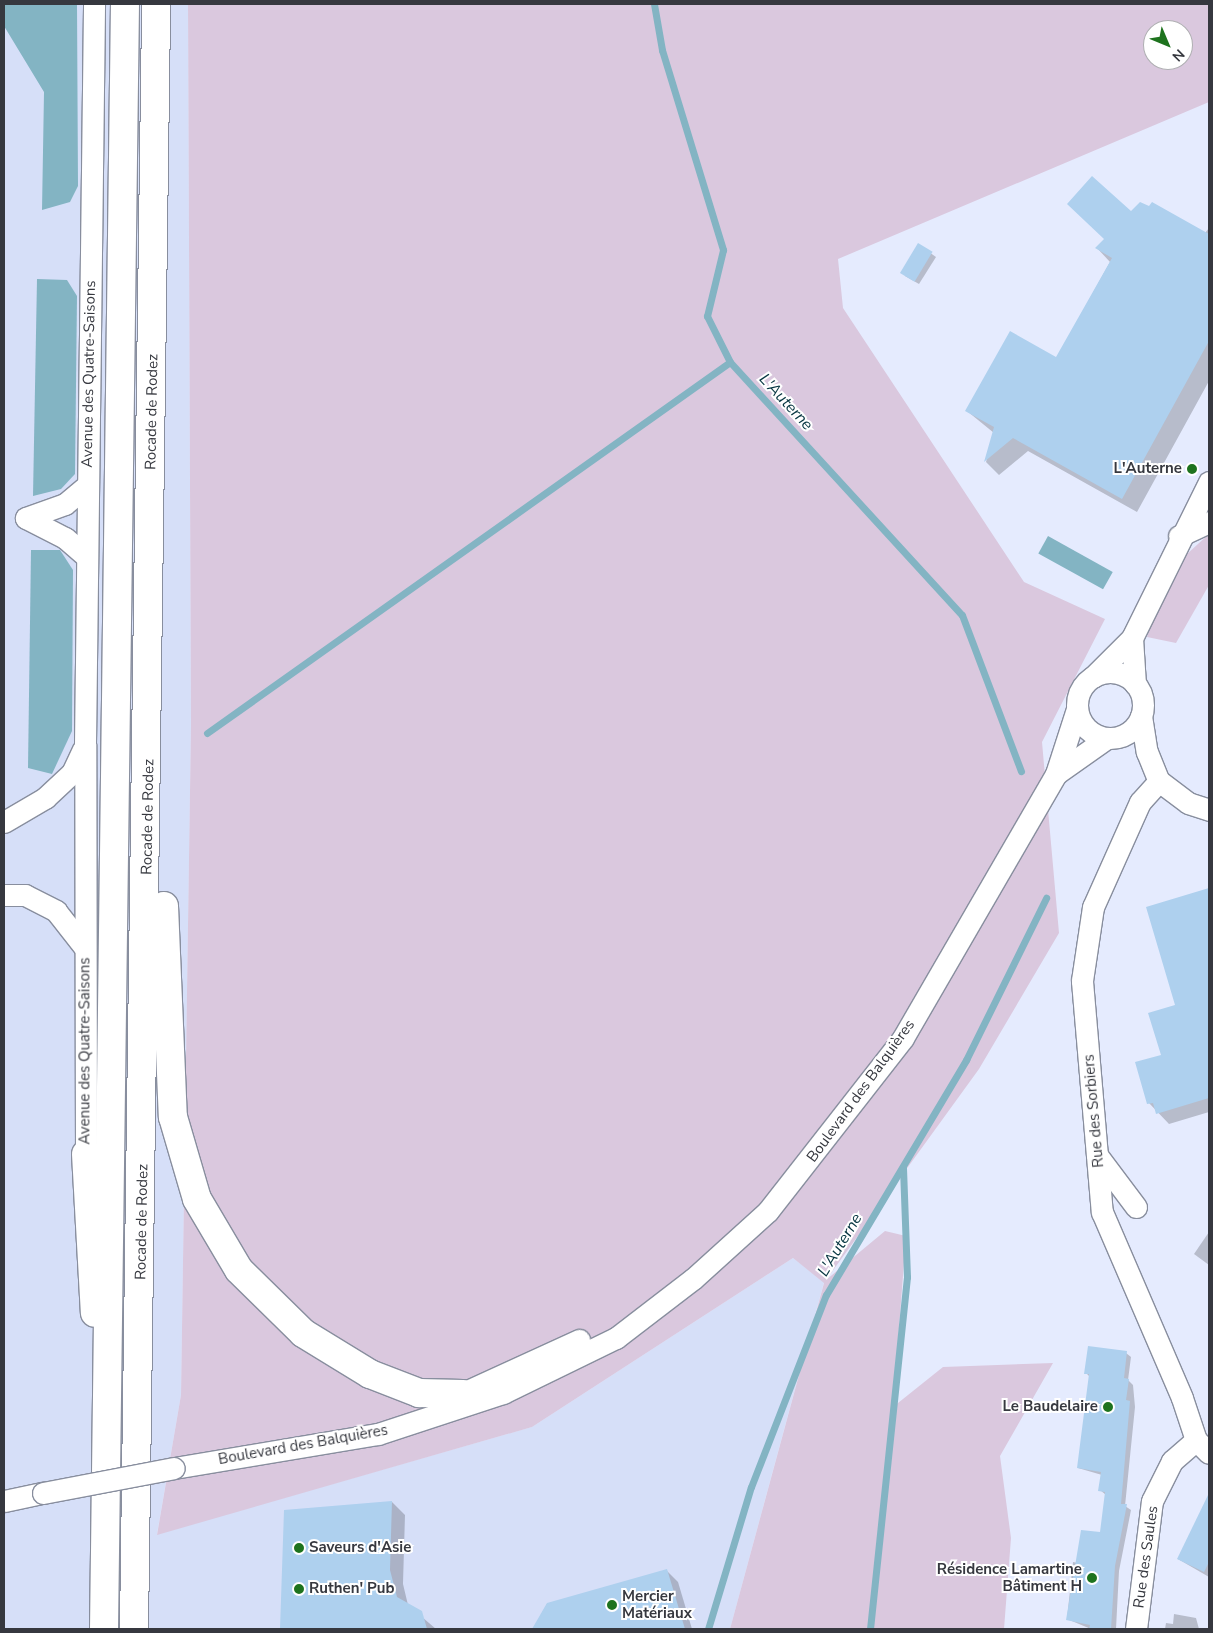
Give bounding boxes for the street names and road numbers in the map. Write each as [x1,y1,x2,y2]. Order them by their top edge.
street label: Avenue des Quatre-Saisons [78,280,100,468]
street label: Rocade de Rodez [142,354,162,470]
street label: Rocade de Rodez [138,759,158,875]
street label: Avenue des Quatre-Saisons [76,957,94,1145]
street label: Boulevard des Balquières [803,1016,919,1166]
street label: Rue des Sorbiers [1080,1054,1108,1168]
street label: Rocade de Rodez [132,1164,152,1280]
street label: Boulevard des Balquières [217,1421,389,1469]
street label: Rue des Saules [1130,1505,1162,1609]

